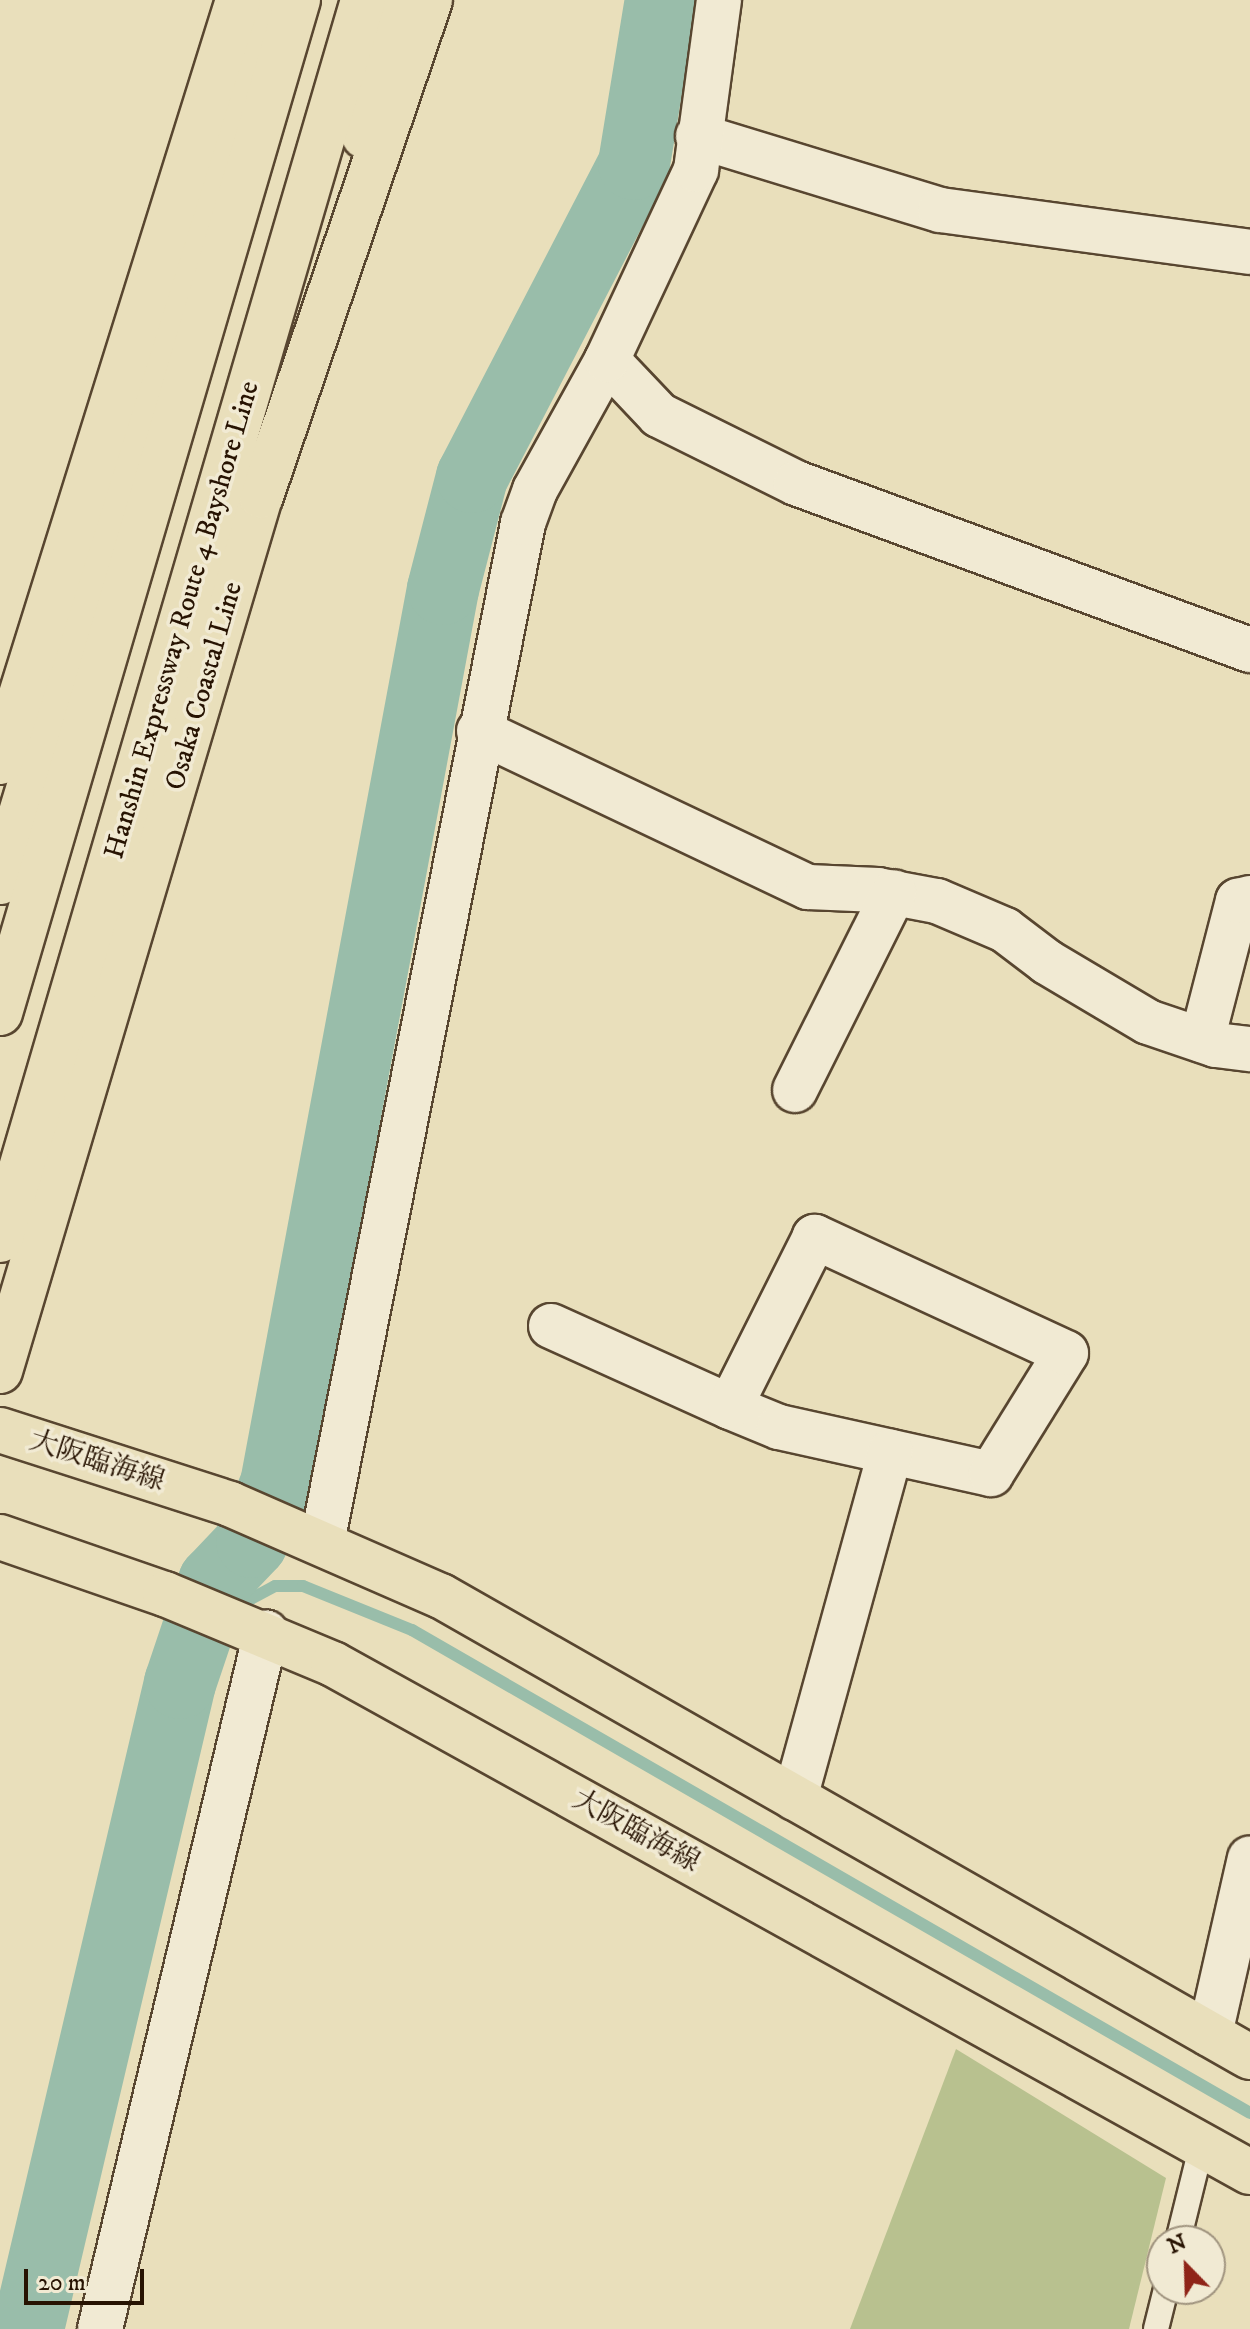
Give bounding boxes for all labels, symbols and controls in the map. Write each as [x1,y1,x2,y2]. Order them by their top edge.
street label: Hanshin Expressway Route 4 Bayshore Line [98,377,266,863]
street label: Osaka Coastal Line [158,578,250,794]
street label: 大阪臨海線 [25,1423,169,1499]
street label: 大阪臨海線 [567,1782,705,1880]
north arrow [1146,2225,1226,2305]
text: N [1164,2228,1191,2260]
scale bar [28,2253,148,2303]
text: 20 m [38,2268,86,2298]

